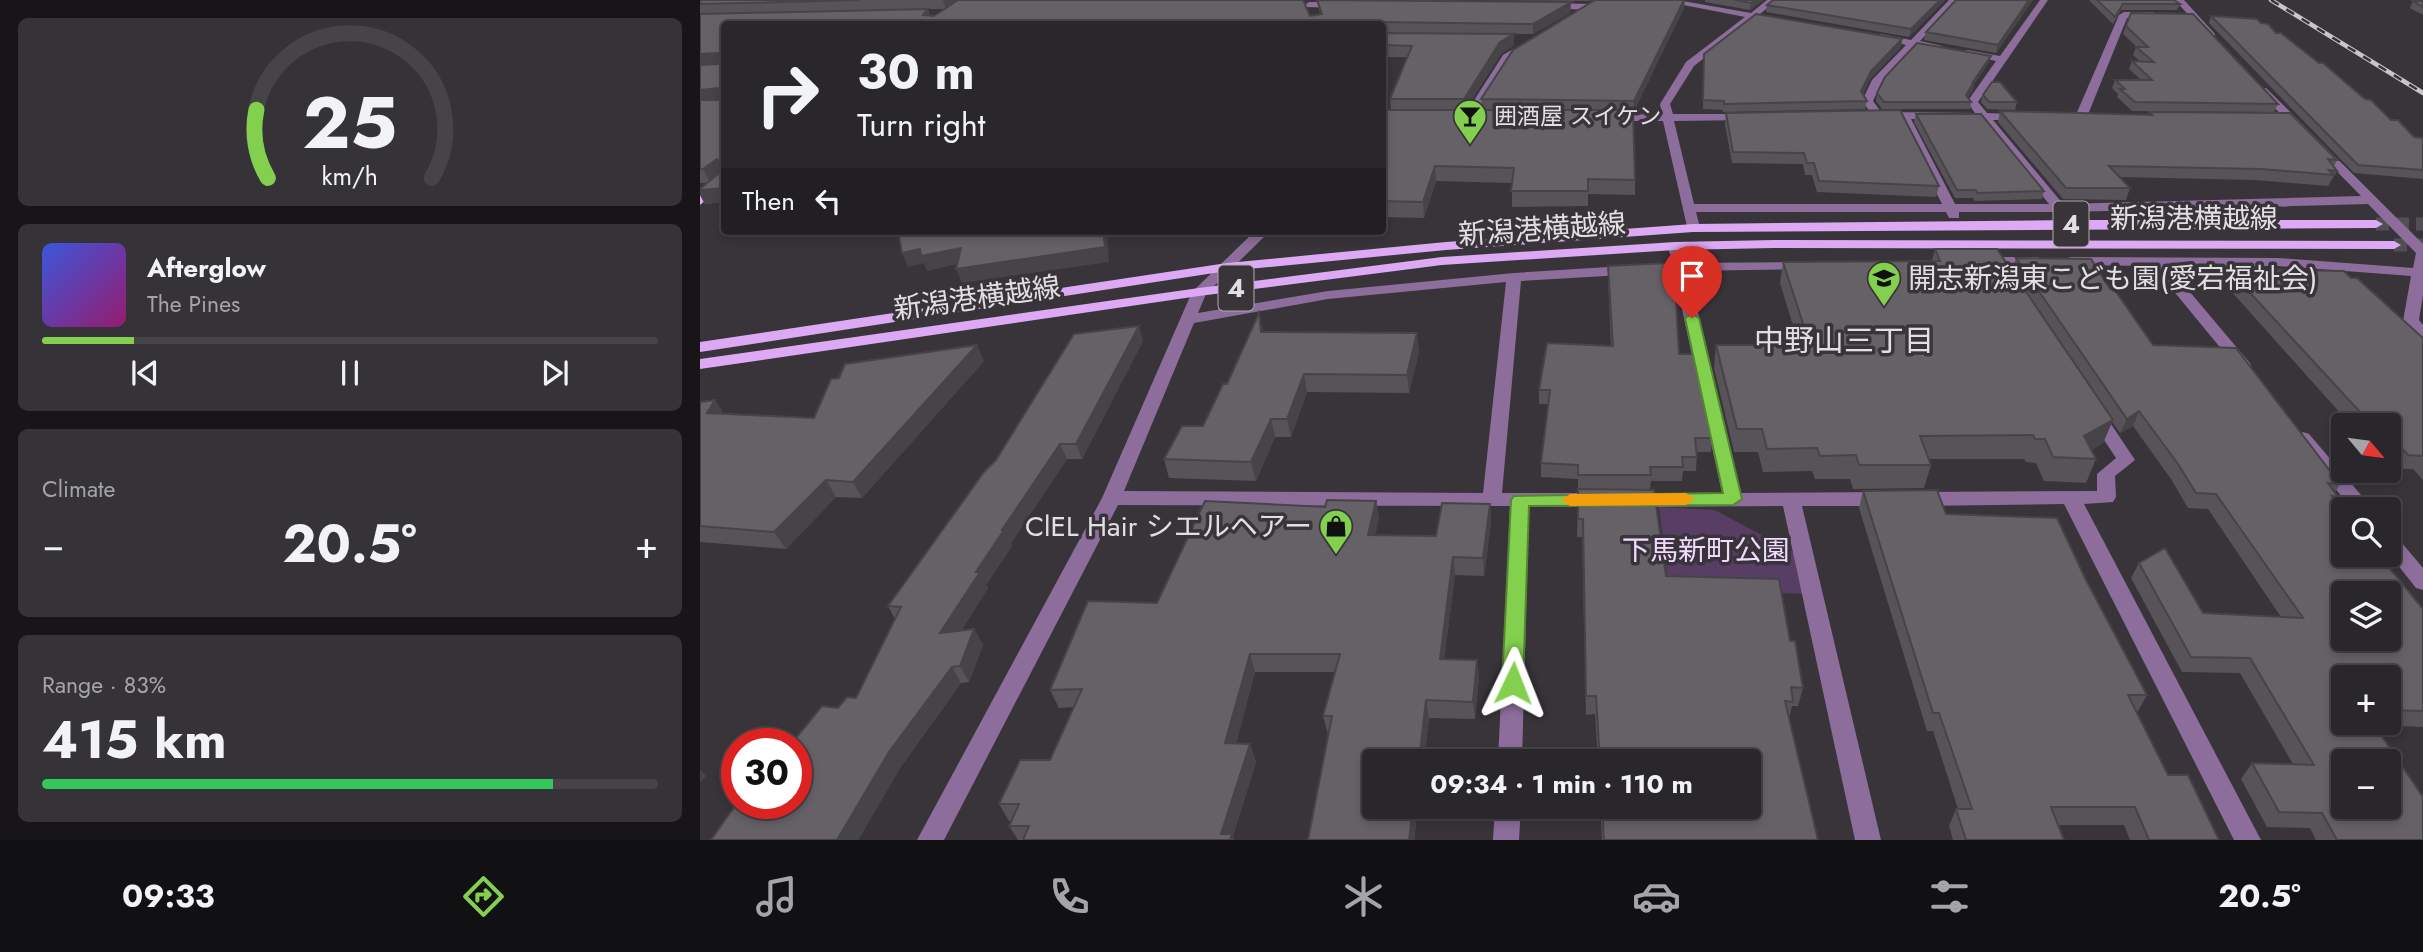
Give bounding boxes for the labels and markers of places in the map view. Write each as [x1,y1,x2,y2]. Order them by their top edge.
bar icon: 囲酒屋 スイケン [1451,97,1489,146]
place label: 囲酒屋 スイケン [1494,99,1661,133]
pin [1662,246,1722,318]
place label: 開志新潟東こども園(愛宕福祉会) [1908,258,2317,299]
school or university icon: 開志新潟東こども園(愛宕福祉会) [1865,259,1903,308]
place label: ClEL Hair シエルヘアー [1025,506,1312,547]
shop icon: ClEL Hair シエルヘアー [1317,507,1355,556]

